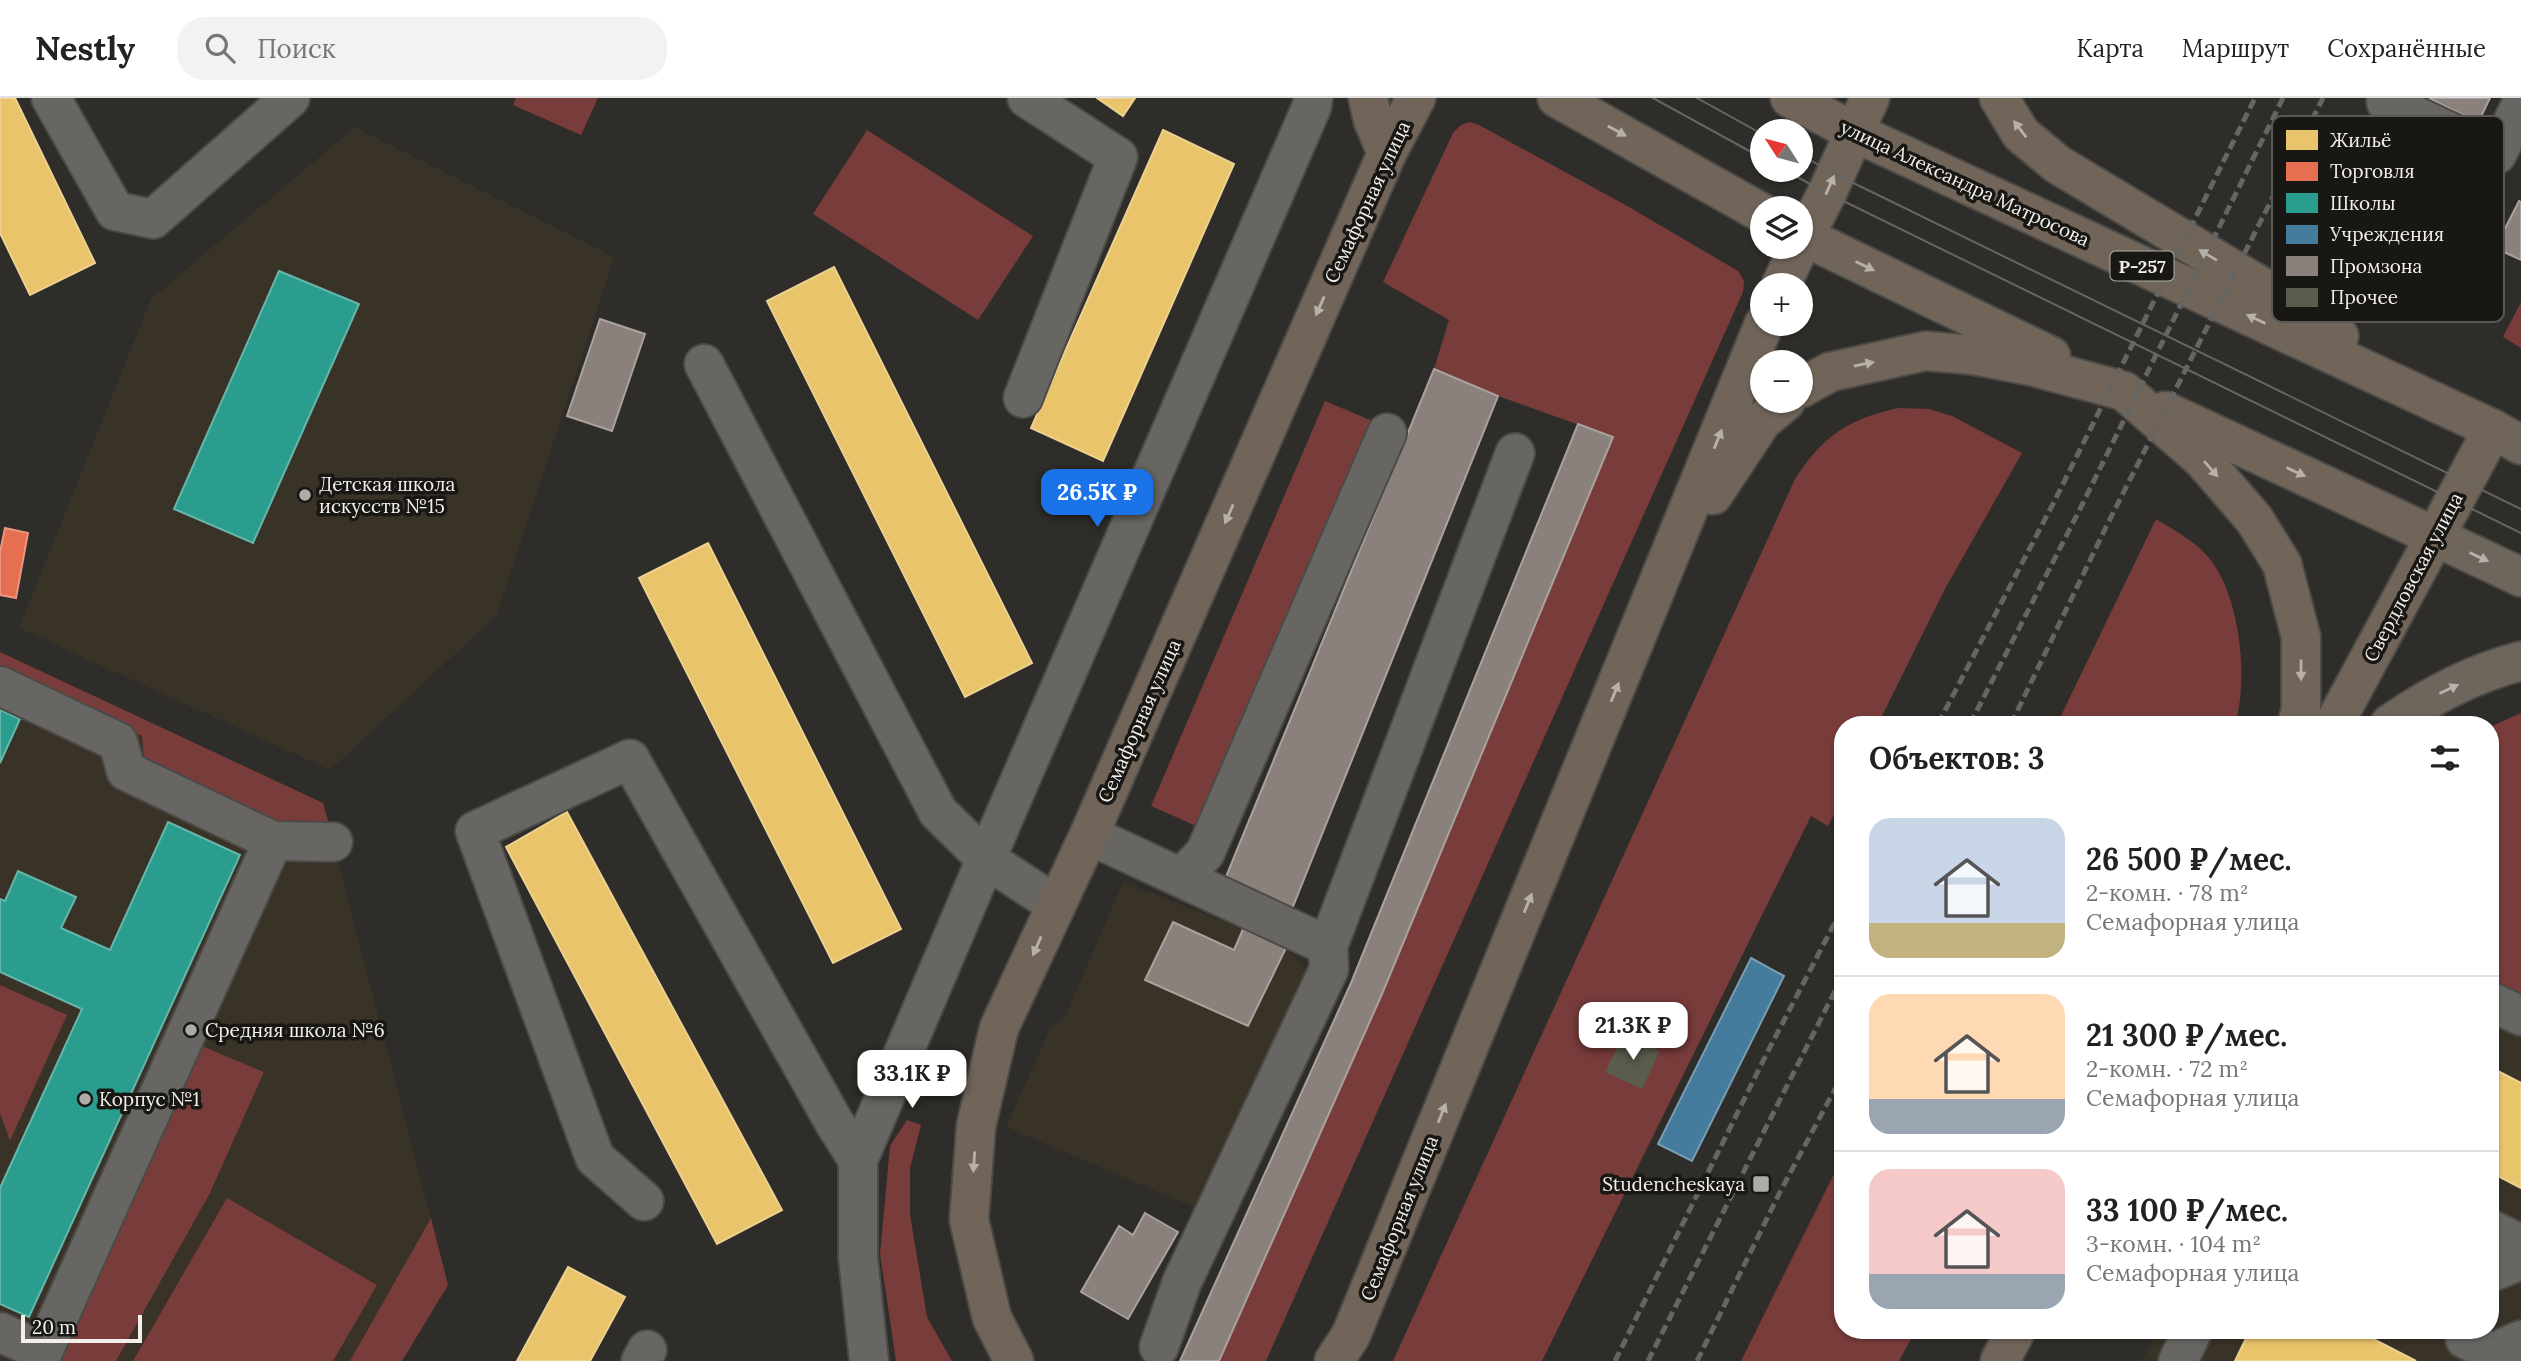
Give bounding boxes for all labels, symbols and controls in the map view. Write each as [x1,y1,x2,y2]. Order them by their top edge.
search box [177,17,667,80]
text: Nestly [35,27,135,69]
icon: search [201,29,239,67]
text: Поиск [257,32,336,65]
text: Карта [2076,33,2144,64]
text: Маршрут [2182,33,2289,64]
text: Сохранённые [2327,33,2486,64]
street label: улица Александра Матросова [1837,115,2094,251]
legend [2272,116,2504,322]
street label: Семафорная улица [1319,117,1415,287]
north arrow [1750,119,1813,182]
map controls [1750,119,1813,413]
one-way arrow [2012,121,2027,139]
one-way arrow [1607,125,1626,137]
text: Жильё [2330,128,2391,152]
text: Торговля [2330,159,2415,183]
one-way arrow [1824,175,1836,195]
text: Школы [2330,191,2395,215]
button: layers [1750,196,1813,259]
text: Учреждения [2329,222,2444,246]
one-way arrow [2198,249,2217,261]
road number: Р-257 [2110,252,2174,280]
text: Промзона [2330,254,2423,278]
one-way arrow [1855,261,1875,272]
button: + [1750,273,1813,336]
text: Прочее [2330,285,2398,309]
one-way arrow [1314,295,1325,316]
one-way arrow [2246,313,2266,325]
button: − [1750,350,1813,413]
one-way arrow [1853,359,1875,370]
one-way arrow [1712,428,1723,449]
one-way arrow [2203,461,2218,478]
one-way arrow [2286,467,2307,478]
pin: 26.5K ₽ [1032,470,1162,529]
place label: Детская школа искусств №15 [319,472,455,518]
text: 26.5K ₽ [1057,477,1137,506]
marker: Детская школа искусств №15 [297,487,313,503]
street label: Свердловская улица [2358,488,2468,666]
one-way arrow [1223,504,1235,524]
one-way arrow [2468,552,2489,563]
street label: Семафорная улица [1092,635,1186,806]
one-way arrow [2295,660,2307,682]
one-way arrow [1609,682,1620,703]
one-way arrow [2438,684,2459,695]
text: Объектов: 3 [1869,739,2045,777]
icon: filters [2426,739,2464,777]
text: 26 500 ₽/мес. [2086,840,2292,878]
icon: home [1925,846,2009,930]
text: 2-комн. · 78 m² [2086,878,2249,907]
one-way arrow [1523,892,1534,913]
text: Семафорная улица [2086,907,2299,936]
one-way arrow [1031,935,1042,956]
pin: 21.3K ₽ [1568,1002,1698,1062]
text: 21.3K ₽ [1595,1010,1671,1039]
text: 21 300 ₽/мес. [2086,1016,2287,1054]
place label: Средняя школа №6 [205,1018,385,1042]
marker: Средняя школа №6 [183,1022,199,1038]
icon: home [1925,1022,2009,1106]
pin: 33.1K ₽ [847,1051,977,1110]
text: 2-комн. · 72 m² [2086,1054,2248,1083]
text: 33.1K ₽ [873,1058,951,1087]
text: Семафорная улица [2086,1083,2299,1112]
place label: Корпус №1 [99,1087,200,1111]
marker: Корпус №1 [77,1091,93,1107]
one-way arrow [1437,1103,1448,1124]
street label: Семафорная улица [1355,1132,1443,1304]
one-way arrow [968,1151,979,1173]
place label: Studencheskaya [1602,1172,1745,1196]
marker: Studencheskaya [1751,1174,1771,1194]
text: 33 100 ₽/мес. [2086,1191,2288,1229]
icon: home [1925,1197,2009,1281]
text: 3-комн. · 104 m² [2086,1229,2261,1258]
text: Семафорная улица [2086,1258,2299,1287]
scale bar [21,1312,142,1344]
text: 20 m [32,1315,76,1339]

